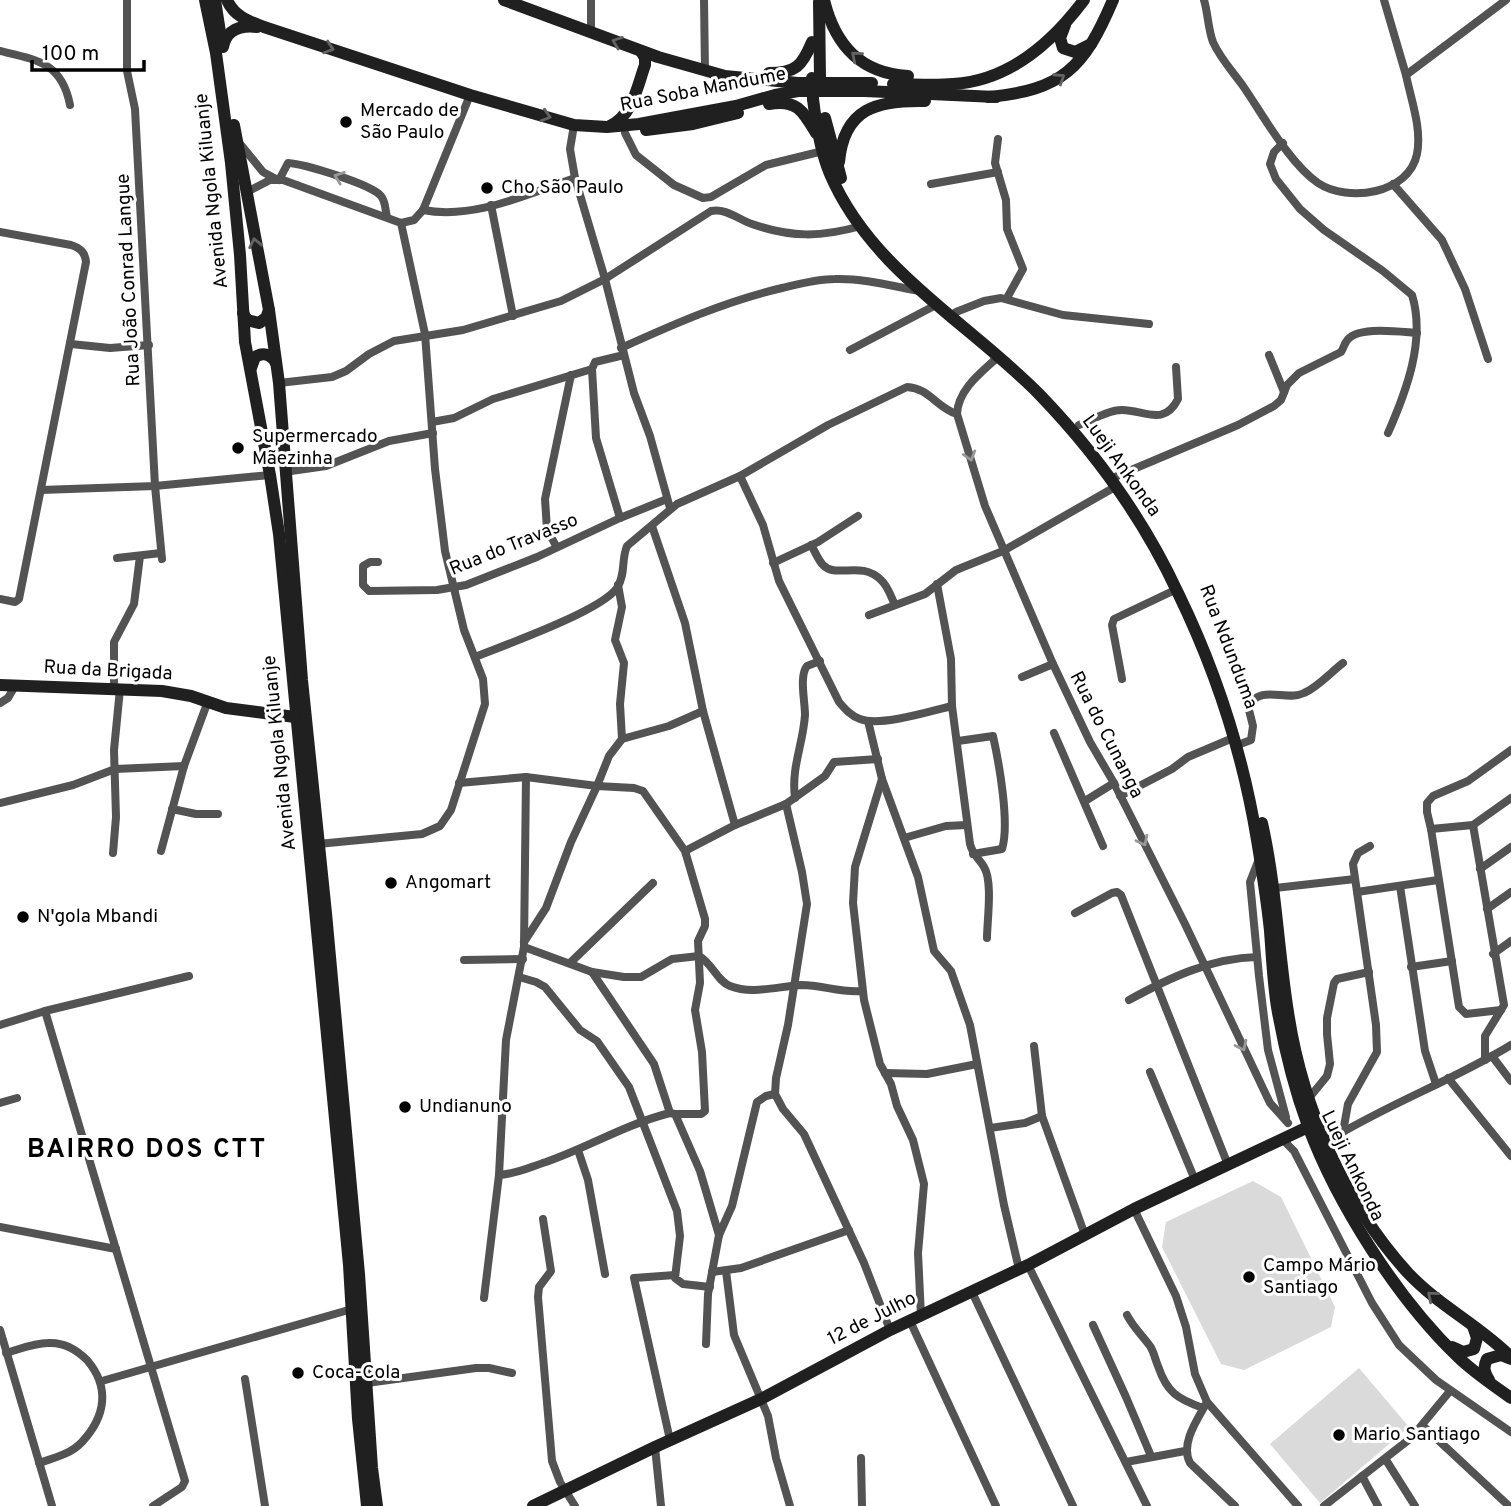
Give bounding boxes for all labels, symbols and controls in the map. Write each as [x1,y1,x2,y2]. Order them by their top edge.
scale bar [32,28,144,72]
one-way arrow [612,36,624,50]
one-way arrow [322,40,334,55]
text: 100 m [42,41,99,68]
one-way arrow [851,52,864,64]
street label: Rua Soba Mandume [618,62,788,118]
one-way arrow [1052,73,1065,86]
street label: Avenida Ngola Kiluanje [190,92,234,290]
place label: Mercado de São Paulo [360,99,459,145]
one-way arrow [540,108,552,123]
marker: Mercado de São Paulo [338,114,354,130]
one-way arrow [334,171,346,185]
street label: Rua João Conrad Langue [111,173,147,387]
place label: Cho São Paulo [501,176,624,200]
marker: Cho São Paulo [479,180,495,196]
one-way arrow [249,237,264,249]
street label: Lueji Ankonda [1076,410,1166,522]
place label: Supermercado Mãezinha [252,425,378,471]
marker: Supermercado Mãezinha [230,440,246,456]
one-way arrow [961,449,976,461]
street label: Rua do Travasso [446,508,582,582]
street label: Rua Ndunduma [1193,581,1263,713]
street label: Avenida Ngola Kiluanje [258,654,302,852]
street label: Rua da Brigada [43,656,173,686]
street label: Rua do Cunanga [1064,667,1148,803]
one-way arrow [1134,834,1148,846]
place label: Angomart [405,871,491,895]
marker: Angomart [383,875,399,891]
place label: N'gola Mbandi [37,905,158,929]
marker: N'gola Mbandi [15,909,31,925]
one-way arrow [1234,1039,1248,1051]
place label: Undianuno [419,1095,512,1119]
marker: Undianuno [397,1099,413,1115]
street label: Lueji Ankonda [1315,1107,1389,1225]
district label: BAIRRO DOS CTT [27,1134,267,1167]
place label: Campo Mário Santiago [1263,1254,1376,1300]
marker: Campo Mário Santiago [1241,1269,1257,1285]
street label: 12 de Julho [824,1286,920,1352]
one-way arrow [1427,1292,1440,1304]
place label: Coca-Cola [312,1361,400,1385]
marker: Coca-Cola [290,1365,306,1381]
place label: Mario Santiago [1353,1423,1480,1447]
marker: Mario Santiago [1331,1427,1347,1443]

